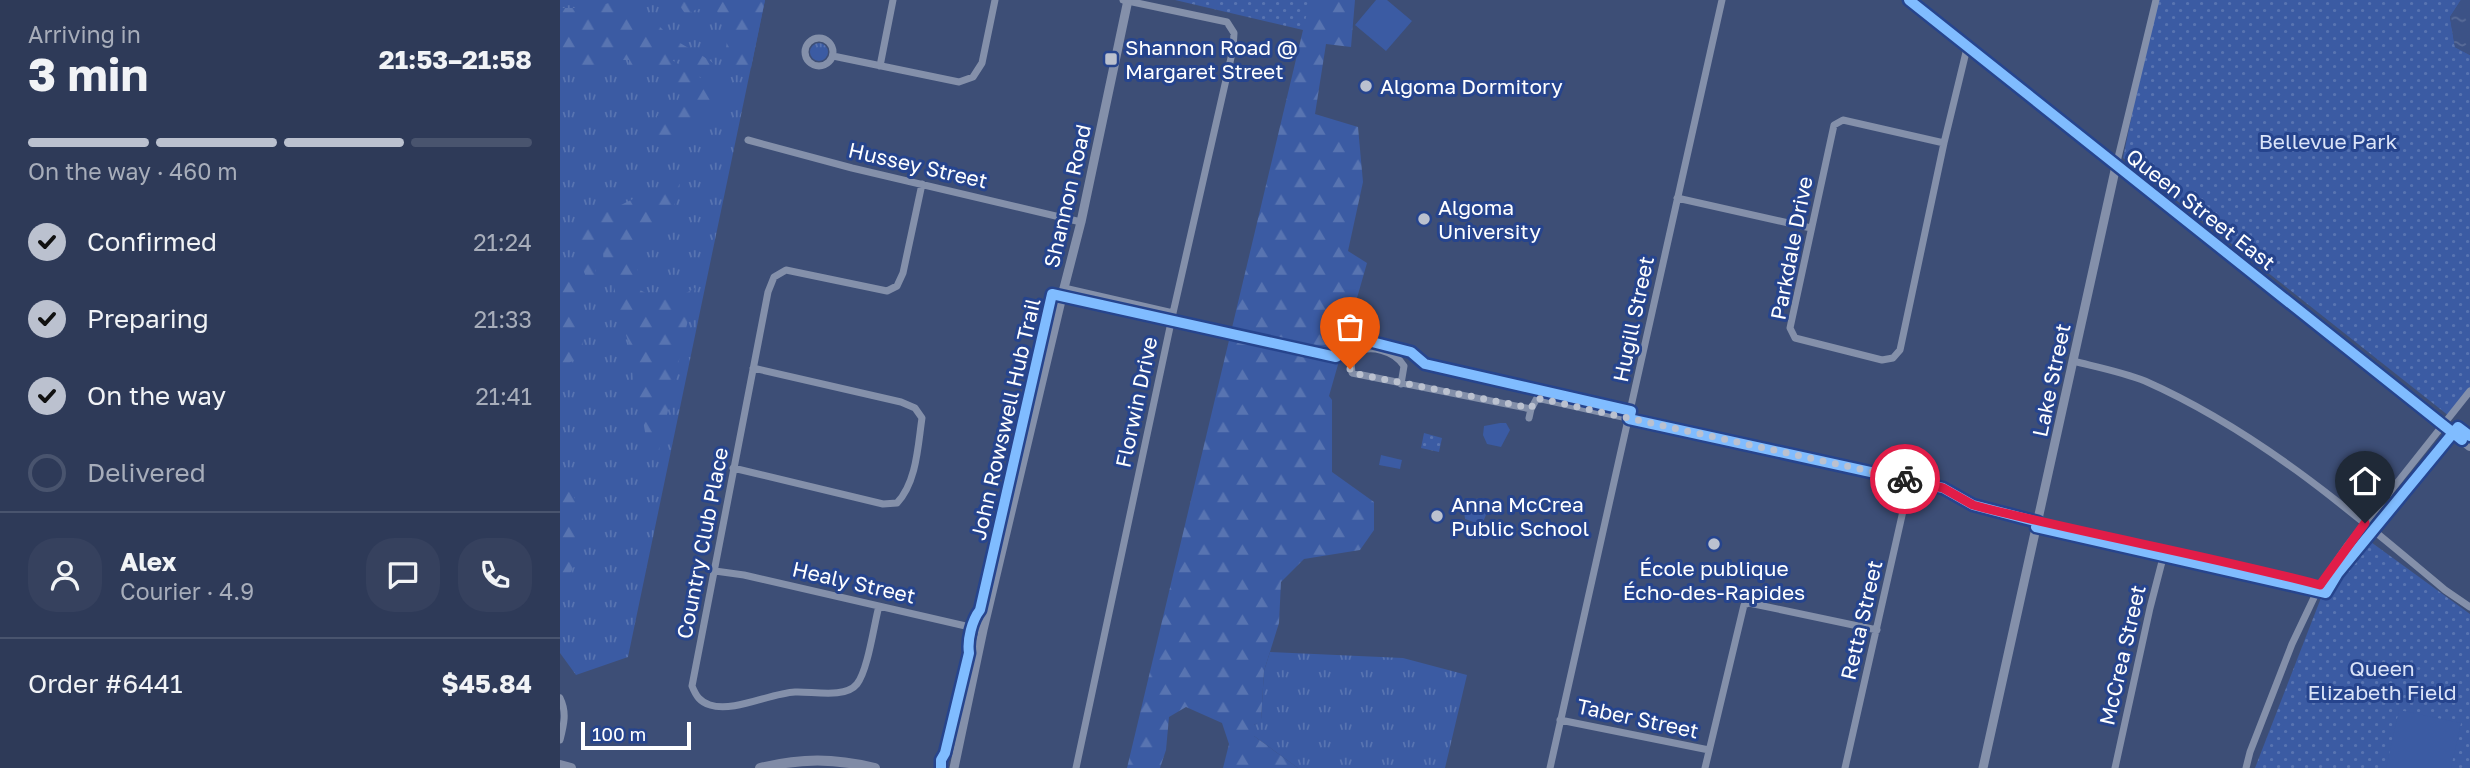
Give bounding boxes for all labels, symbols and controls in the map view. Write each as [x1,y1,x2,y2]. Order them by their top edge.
text: Arriving in [28,20,141,48]
place label: Shannon Road @ Margaret Street [1125,34,1298,84]
text: 21:53–21:58 [379,44,532,75]
text: 3 min [28,46,148,101]
marker: Shannon Road @ Margaret Street [1103,51,1119,67]
place label: Algoma Dormitory [1380,73,1563,99]
marker: Algoma Dormitory [1358,78,1374,94]
street label: Shannon Road [1038,122,1096,270]
park label: Bellevue Park [2259,128,2397,154]
street label: Hussey Street [846,136,990,194]
street label: Queen Street East [2121,143,2281,275]
text: On the way · 460 m [28,157,238,185]
street label: Parkdale Drive [1764,174,1818,322]
place label: Algoma University [1438,194,1541,244]
marker: Algoma University [1416,211,1432,227]
icon: check [28,223,66,261]
text: Confirmed [87,226,217,257]
text: 21:24 [473,228,532,256]
street label: Hugill Street [1607,254,1659,384]
street label: John Rowswell Hub Trail [964,295,1046,543]
pin [1320,297,1380,369]
icon: check [28,300,66,338]
text: Preparing [87,303,209,334]
text: 21:33 [474,305,532,333]
icon: bag [1331,308,1369,346]
street label: Lake Street [2026,321,2076,439]
street label: Florwin Drive [1109,334,1163,470]
icon: check [28,377,66,415]
text: On the way [87,380,226,411]
text: 21:41 [475,382,532,410]
courier [1870,444,1940,514]
street label: Country Club Place [671,445,733,641]
pin [2335,451,2395,523]
text: Delivered [87,457,206,488]
icon: bike [1886,460,1924,498]
icon: home [2346,462,2384,500]
place label: Anna McCrea Public School [1451,491,1589,541]
marker: Anna McCrea Public School [1429,508,1445,524]
marker: École publique Écho-des-Rapides [1706,536,1722,552]
button: person [28,538,102,612]
button: chat [366,538,440,612]
button: phone [458,538,532,612]
text: Alex [120,546,177,577]
street label: Healy Street [790,555,918,609]
place label: École publique Écho-des-Rapides [1623,555,1805,605]
street label: Retta Street [1835,558,1887,682]
text: Courier · 4.9 [120,577,254,605]
street label: McCrea Street [2093,582,2151,728]
park label: Queen Elizabeth Field [2307,655,2457,705]
text: Order #6441 [28,668,183,699]
text: $45.84 [441,668,532,699]
street label: Taber Street [1575,692,1701,744]
scale bar [581,719,691,751]
text: 100 m [592,722,646,745]

